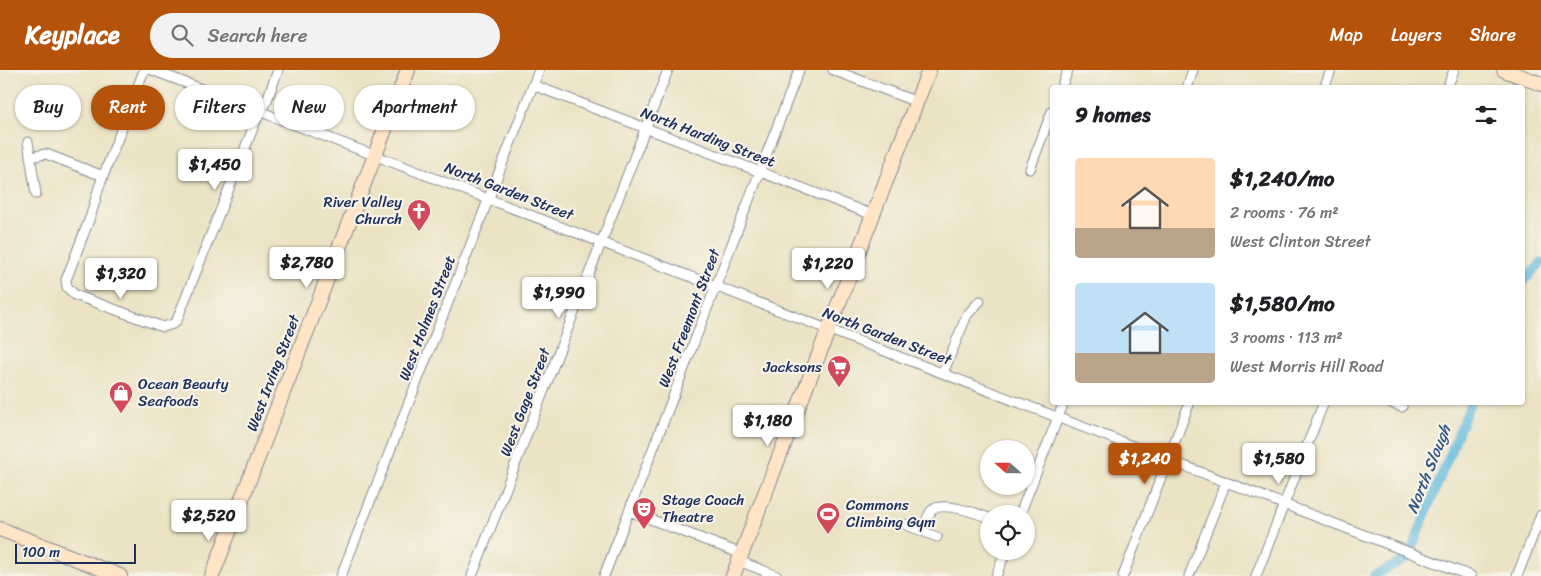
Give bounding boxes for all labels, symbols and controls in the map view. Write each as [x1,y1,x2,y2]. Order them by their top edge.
search box [150,13,500,58]
text: Keyplace [25,14,120,56]
text: Search here [208,19,308,52]
text: Map [1330,19,1363,51]
text: Layers [1391,19,1442,51]
text: Share [1470,19,1516,51]
icon: search [168,21,196,49]
chip: Buy [15,85,81,130]
chip: Rent [91,85,165,130]
chip: Filters [175,85,264,130]
chip: New [274,85,344,130]
chip: Apartment [354,85,475,130]
text: 9 homes [1075,96,1151,134]
street label: North Harding Street [637,99,780,175]
icon: filters [1472,101,1500,129]
pin: $1,450 [174,148,256,191]
text: $1,450 [189,150,241,179]
street label: North Garden Street [441,154,578,228]
text: $1,240/mo [1230,160,1335,198]
icon: home [1115,178,1175,238]
place label: River Valley Church [324,189,402,232]
church icon: River Valley Church [406,198,432,232]
text: 2 rooms · 76 m² [1230,198,1339,227]
text: West Clinton Street [1230,227,1371,256]
street label: West Freemont Street [651,244,728,391]
pin: $2,780 [266,246,348,289]
text: $2,780 [280,248,334,277]
pin: $1,220 [787,248,869,290]
text: $1,220 [803,249,853,278]
street label: West Holmes Street [391,251,463,384]
pin: $1,320 [80,258,162,300]
text: $1,320 [96,259,146,288]
pin: $1,990 [518,276,600,319]
text: $1,990 [533,278,585,307]
text: $1,580/mo [1230,285,1335,323]
street label: North Garden Street [819,299,956,373]
icon: home [1115,303,1175,363]
street label: West Irving Street [239,310,308,435]
text: 3 rooms · 113 m² [1230,323,1342,352]
street label: West Gage Street [492,343,558,460]
text: West Morris Hill Road [1230,352,1383,381]
place label: Jacksons [762,354,822,380]
supermarket icon: Jacksons [826,354,852,388]
place label: Ocean Beauty Seafoods [138,371,229,414]
shop icon: Ocean Beauty Seafoods [108,380,134,414]
pin: $1,180 [727,404,809,447]
text: $1,180 [744,406,792,435]
water label: North Slough [1398,419,1460,518]
north arrow [980,440,1035,495]
map controls [980,440,1035,560]
pin: $1,240 [1104,442,1186,485]
pin: $1,580 [1238,442,1320,485]
text: $1,240 [1119,444,1171,473]
text: $1,580 [1253,444,1305,473]
place label: Stage Coach Theatre [662,487,744,530]
place label: Commons Climbing Gym [846,492,936,535]
theatre icon: Stage Coach Theatre [631,496,657,530]
pin: $2,520 [168,500,250,542]
text: $2,520 [182,501,236,530]
sports icon: Commons Climbing Gym [815,501,841,535]
button: locate [980,505,1035,560]
text: 100 m [22,540,60,565]
scale bar [15,541,136,564]

